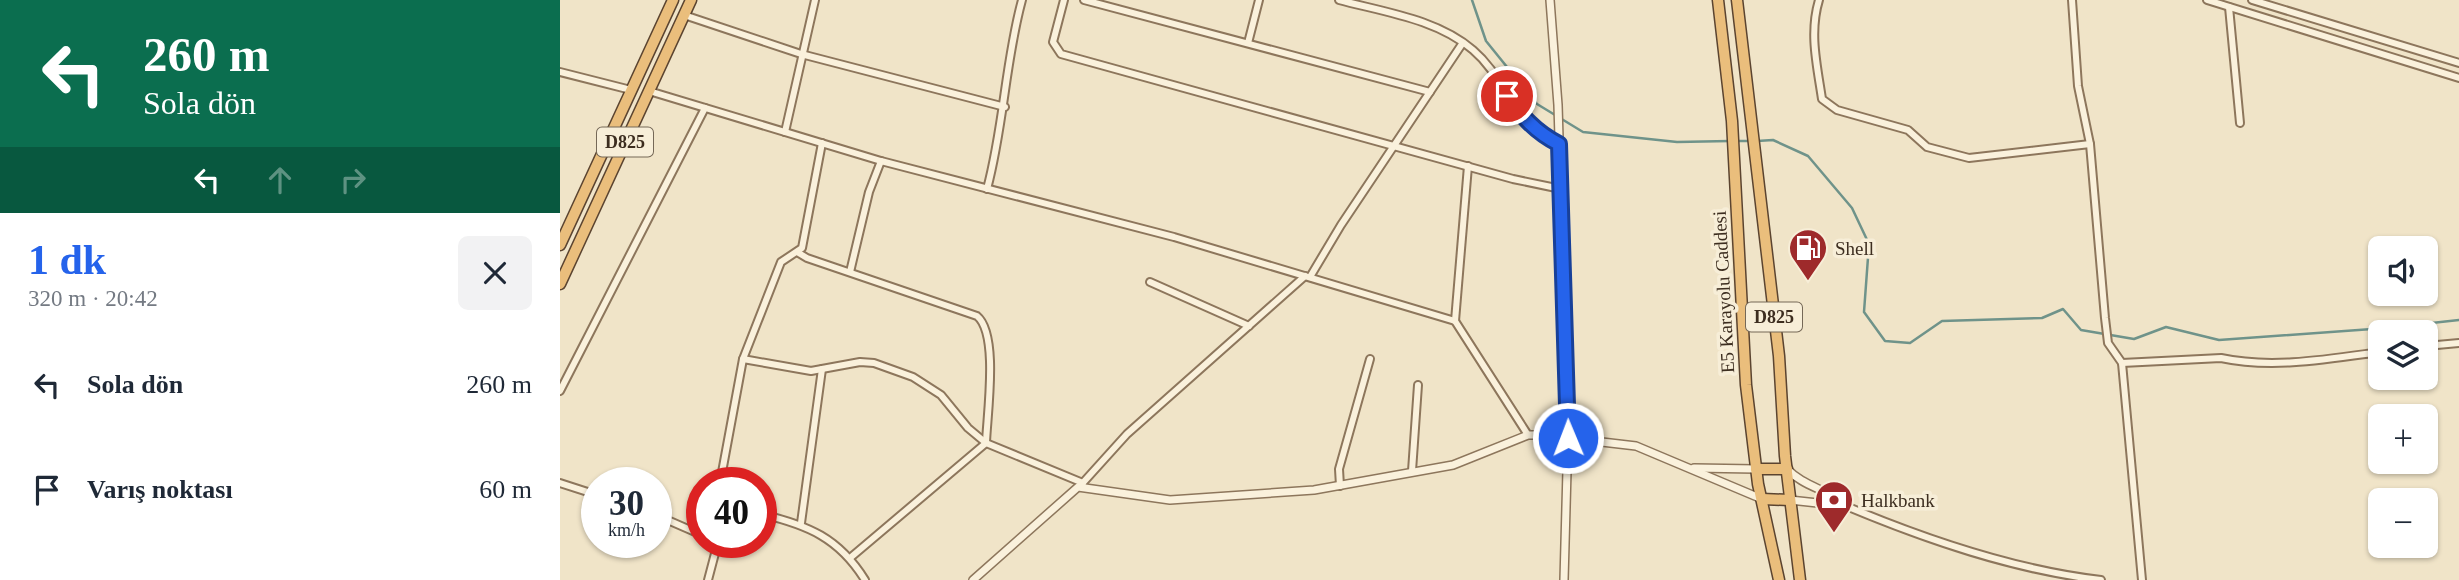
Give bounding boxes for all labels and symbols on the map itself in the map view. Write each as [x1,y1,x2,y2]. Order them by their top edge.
pin [1477,66,1537,126]
road number: D825 [597,127,653,156]
street label: E5 Karayolu Caddesi [1709,210,1738,374]
fuel station icon: Shell [1787,227,1829,282]
place label: Shell [1835,238,1874,259]
road number: D825 [1746,302,1802,332]
position arrow [1531,401,1605,475]
speed limit sign: 40 [686,467,777,558]
bank icon: Halkbank [1813,479,1855,534]
place label: Halkbank [1861,490,1935,511]

